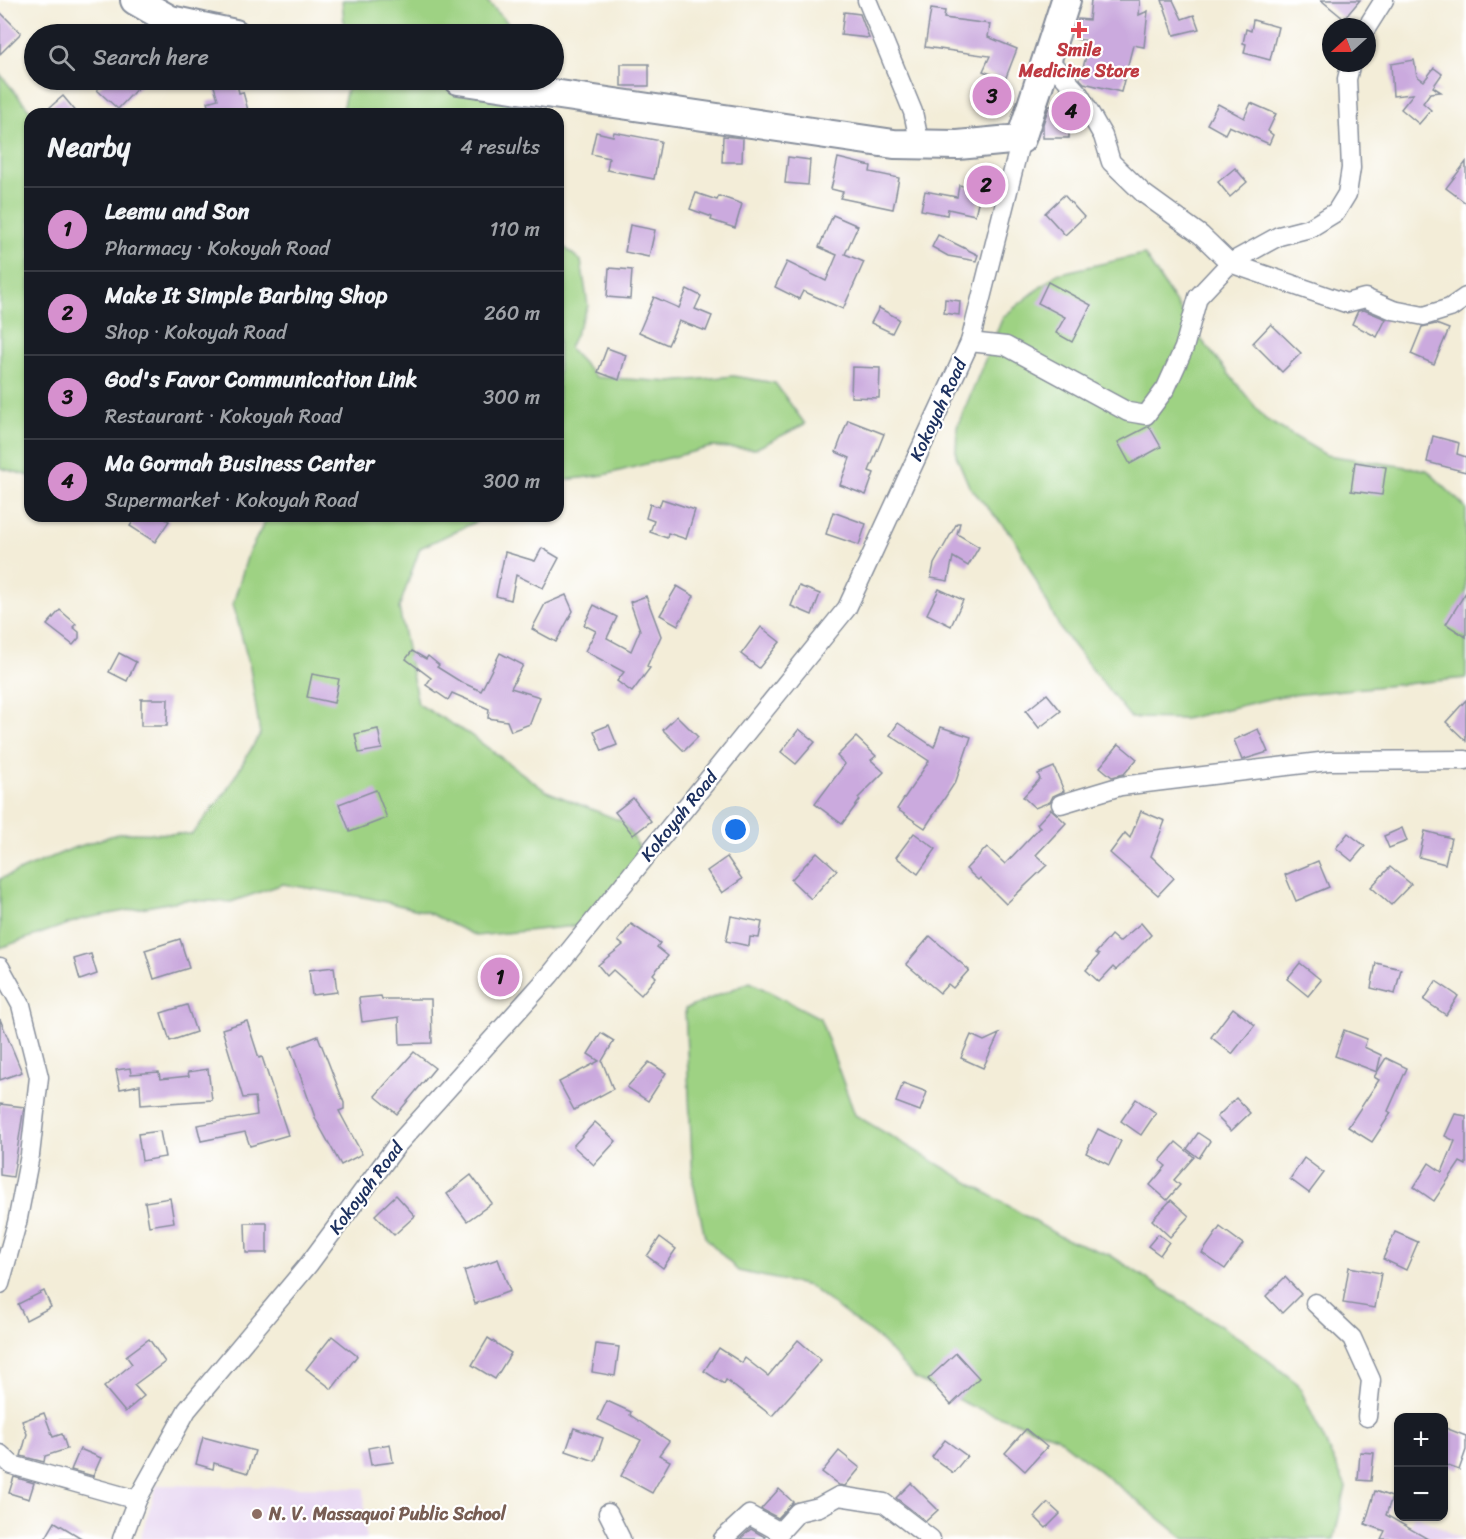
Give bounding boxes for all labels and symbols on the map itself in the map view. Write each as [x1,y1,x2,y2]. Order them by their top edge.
north arrow [1322,18,1376,72]
marker: Smile Medicine Store [1072,23,1086,37]
place label: Smile Medicine Store [1018,34,1140,87]
pin: 3 [972,74,1012,118]
pin: 4 [1052,88,1090,134]
pin: 2 [966,162,1006,207]
street label: Kokoyah Road [900,352,976,467]
street label: Kokoyah Road [632,762,727,869]
your location [721,815,750,844]
pin: 1 [480,954,520,1000]
street label: Kokoyah Road [320,1133,413,1242]
place label: N. V. Massaquoi Public School [268,1498,507,1530]
marker: N. V. Massaquoi Public School [250,1507,264,1521]

